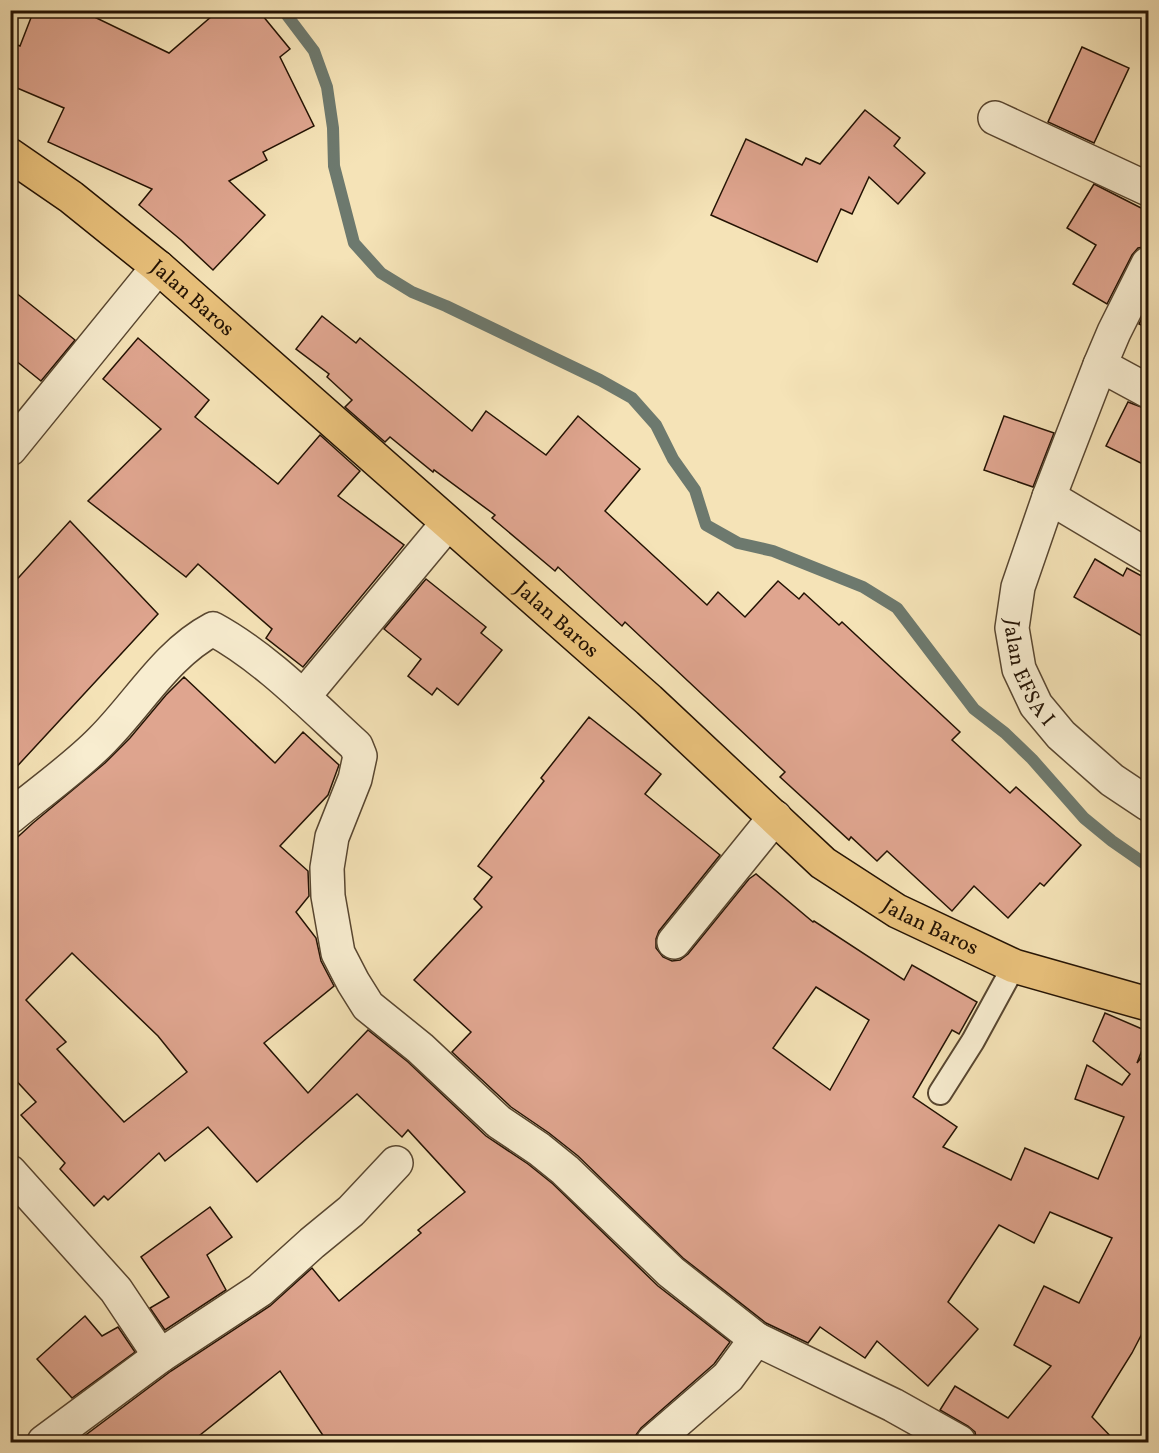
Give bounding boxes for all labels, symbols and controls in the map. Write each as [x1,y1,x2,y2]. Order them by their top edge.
street label: Jalan Baros [144,253,240,344]
street label: Jalan Baros [508,575,605,665]
street label: Jalan EFSA I [996,617,1061,733]
street label: Jalan Baros [876,892,983,963]

